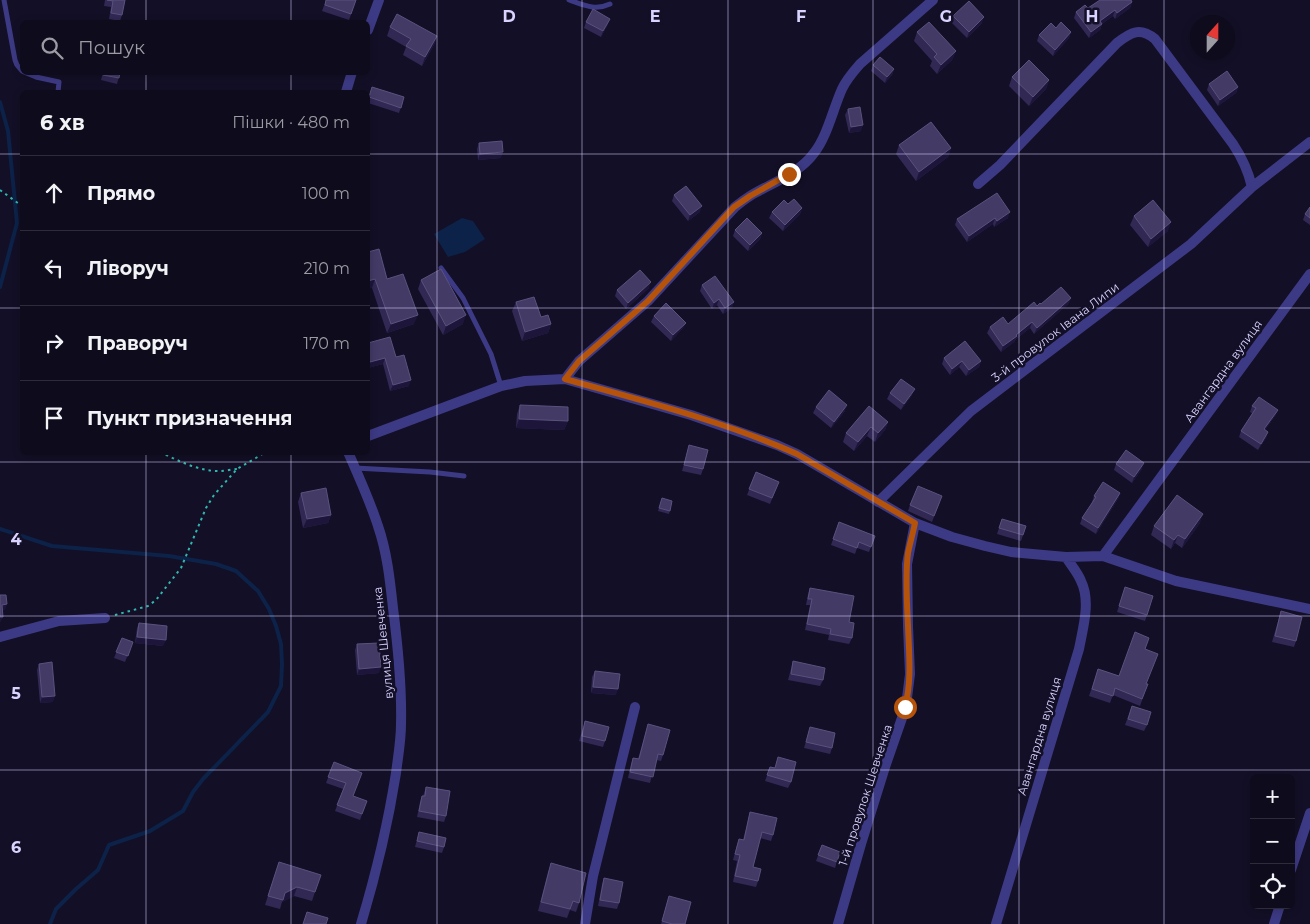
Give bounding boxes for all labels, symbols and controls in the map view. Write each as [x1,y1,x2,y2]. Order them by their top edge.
text: D [502,7,516,26]
text: E [650,7,660,26]
text: F [796,7,806,26]
text: G [940,7,952,26]
text: H [1086,7,1098,26]
north arrow [1190,15,1235,60]
search box [20,20,370,75]
icon: search [38,34,66,62]
text: Пошук [78,36,145,59]
text: 6 хв [40,110,85,135]
text: Пішки · 480 m [232,113,350,132]
route end [778,163,801,186]
icon: ahead [40,179,68,207]
text: Прямо [87,182,155,205]
text: 100 m [302,184,350,203]
icon: left [40,254,68,282]
text: Ліворуч [87,257,169,280]
text: 210 m [303,259,350,278]
street label: 3-й провулок Івана Липи [988,279,1122,385]
street label: Авангардна вулиця [1181,317,1265,425]
icon: right [40,329,68,357]
text: Праворуч [87,332,188,355]
text: 170 m [303,334,350,353]
icon: arrive [40,404,68,432]
text: Пункт призначення [87,407,293,430]
text: 4 [10,530,22,549]
street label: вулиця Шевченка [370,586,396,700]
street label: Авангардна вулиця [1014,675,1064,797]
text: 5 [11,684,21,703]
route start [894,696,917,719]
street label: 1-й провулок Шевченка [835,722,895,868]
map controls [1250,774,1295,909]
button: + [1250,774,1295,819]
button: − [1250,819,1295,864]
text: 6 [11,838,21,857]
button: locate [1250,864,1295,909]

